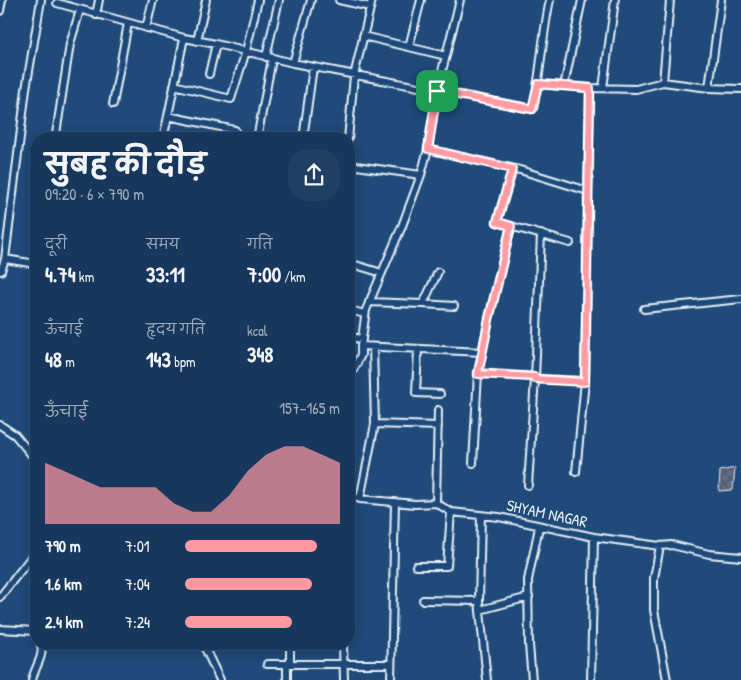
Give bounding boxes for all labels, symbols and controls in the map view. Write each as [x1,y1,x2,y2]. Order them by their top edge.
pin [416,70,458,112]
icon: arrive [423,77,451,105]
text: सुबह की दौड़ [45,145,206,183]
button: share [288,149,340,201]
text: 09:20 · 6 × 790 m [45,183,144,205]
text: दूरी [45,234,67,253]
text: समय [146,234,179,253]
text: गति [247,234,272,253]
text: 4.74 [45,260,76,289]
text: 33:11 [146,260,185,289]
text: 7:00 [247,260,281,289]
text: km [76,267,94,286]
text: /km [281,267,306,286]
text: ऊँचाई [45,319,83,338]
text: हृदय गति [146,319,205,338]
text: kcal [247,321,267,340]
text: 348 [247,340,273,369]
text: 48 [45,345,62,374]
text: 143 [146,345,171,374]
text: m [62,352,75,371]
text: bpm [171,352,195,371]
text: 157–165 m [279,397,340,419]
text: ऊँचाई [45,400,88,422]
street label: SHYAM NAGAR [505,494,589,532]
text: 790 m [45,535,81,557]
text: 7:01 [125,535,150,557]
text: 1.6 km [45,573,82,595]
text: 7:04 [125,573,150,595]
text: 2.4 km [45,611,83,633]
text: 7:24 [125,611,150,633]

